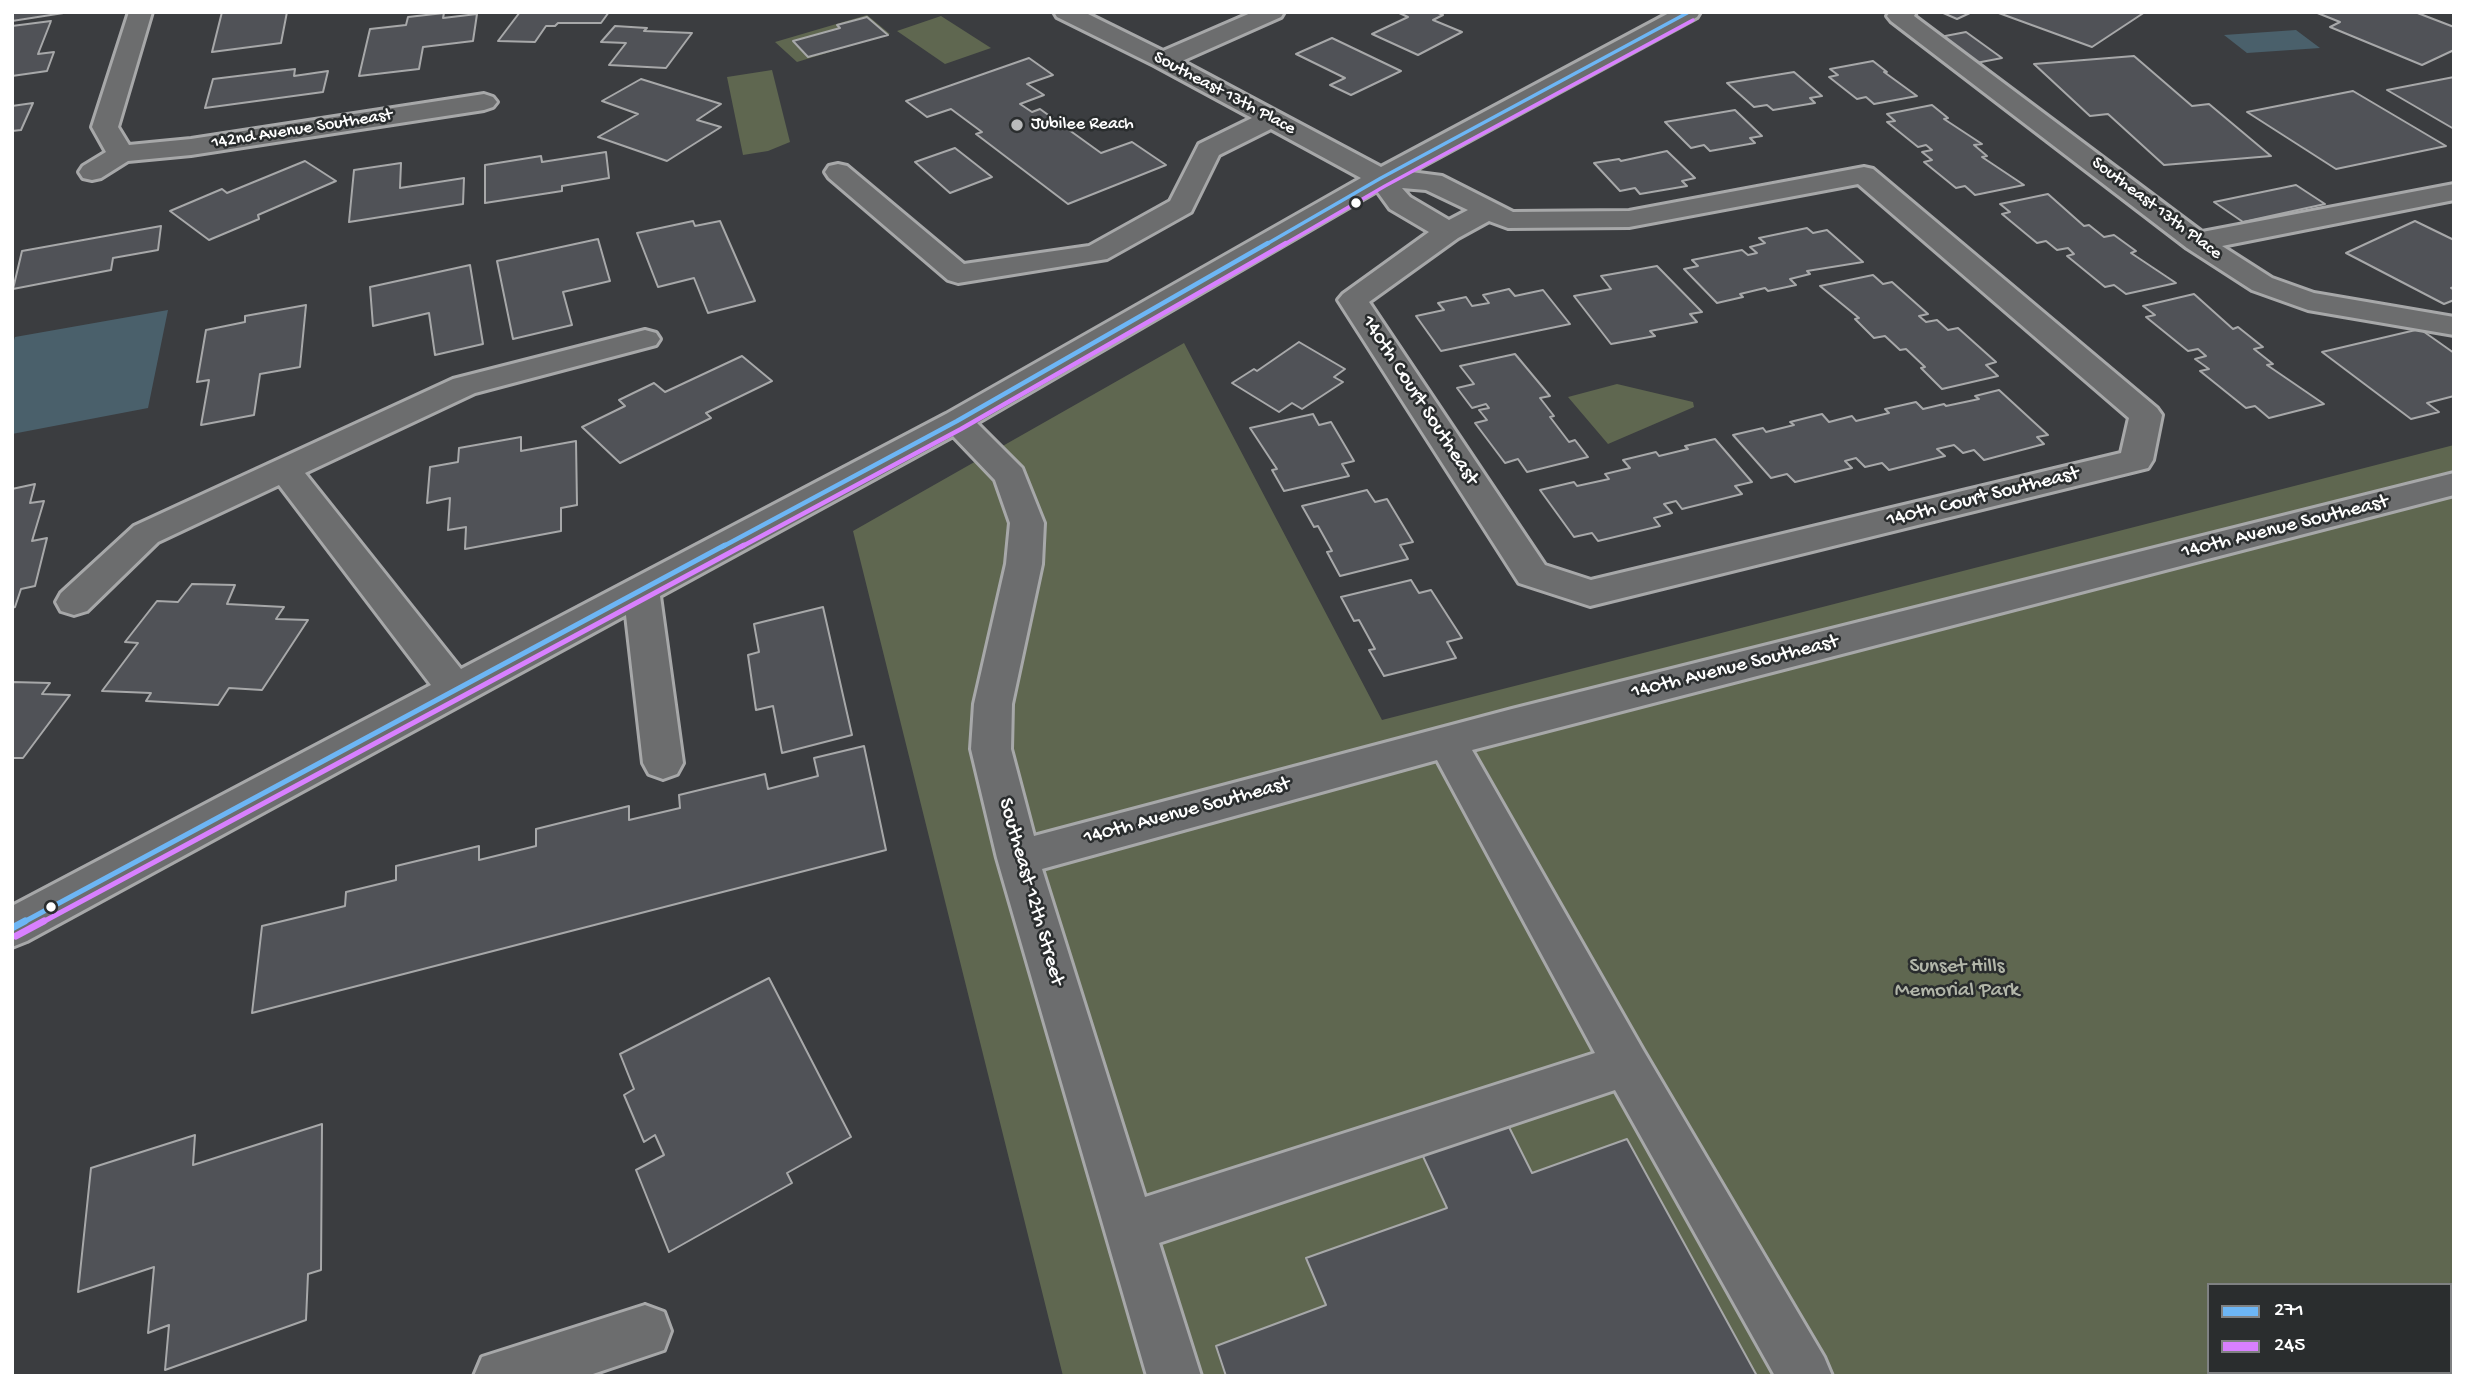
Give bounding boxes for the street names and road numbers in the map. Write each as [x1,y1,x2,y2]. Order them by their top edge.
street label: Southeast 13th Place [1149,47,1299,141]
street label: 142nd Avenue Southeast [210,105,394,155]
street label: Southeast 13th Place [2086,153,2226,265]
street label: 140th Court Southeast [1355,311,1483,491]
street label: 140th Court Southeast [1884,462,2082,534]
street label: 140th Avenue Southeast [2179,490,2391,566]
street label: 140th Avenue Southeast [1629,630,1841,706]
street label: 140th Avenue Southeast [1081,772,1293,852]
street label: Southeast 12th Street [991,795,1069,989]

